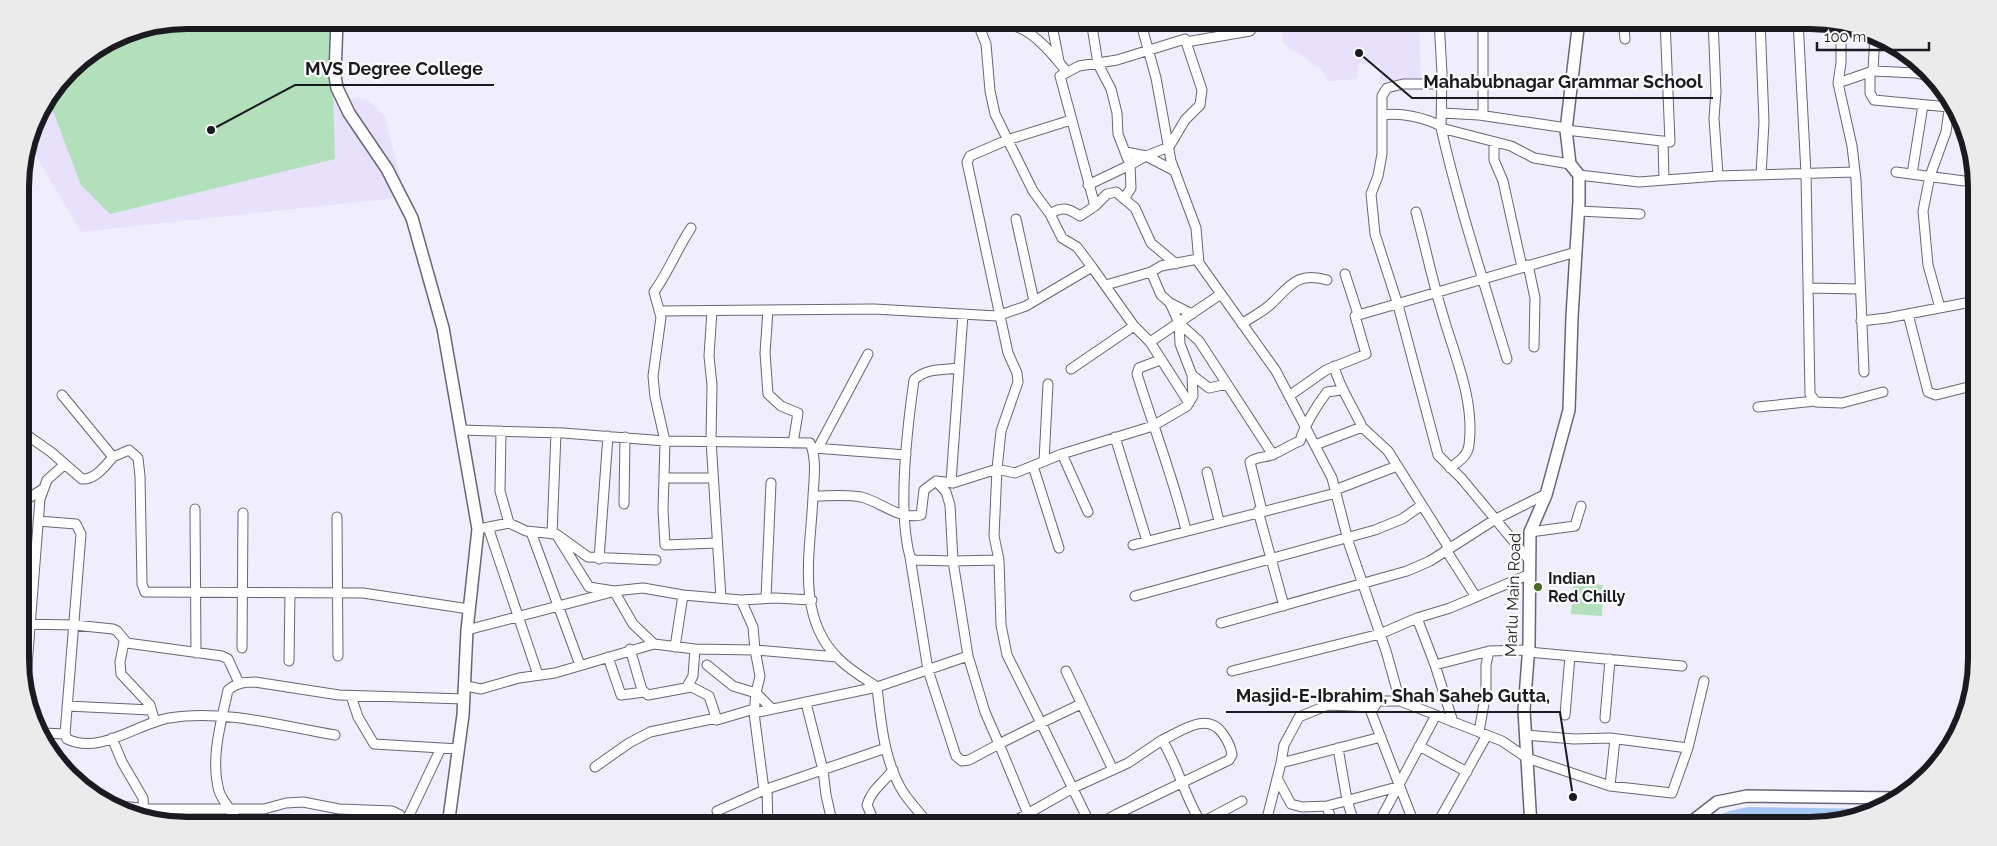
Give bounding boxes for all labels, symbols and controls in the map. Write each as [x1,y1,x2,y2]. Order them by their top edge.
scale bar [1817,20,1930,52]
text: 100 m [1824,28,1866,46]
callout: MVS Degree College [295,52,494,85]
text: MVS Degree College [305,58,483,79]
callout: Mahabubnagar Grammar School [1412,65,1713,98]
text: Mahabubnagar Grammar School [1423,71,1703,92]
street label: Marlu Main Road [1501,533,1525,657]
place label: Indian Red Chilly [1548,569,1626,606]
marker: Indian Red Chilly [1532,581,1544,593]
callout: Masjid-E-Ibrahim, Shah Saheb Gutta, [1226,679,1560,712]
text: Masjid-E-Ibrahim, Shah Saheb Gutta, [1236,685,1550,706]

